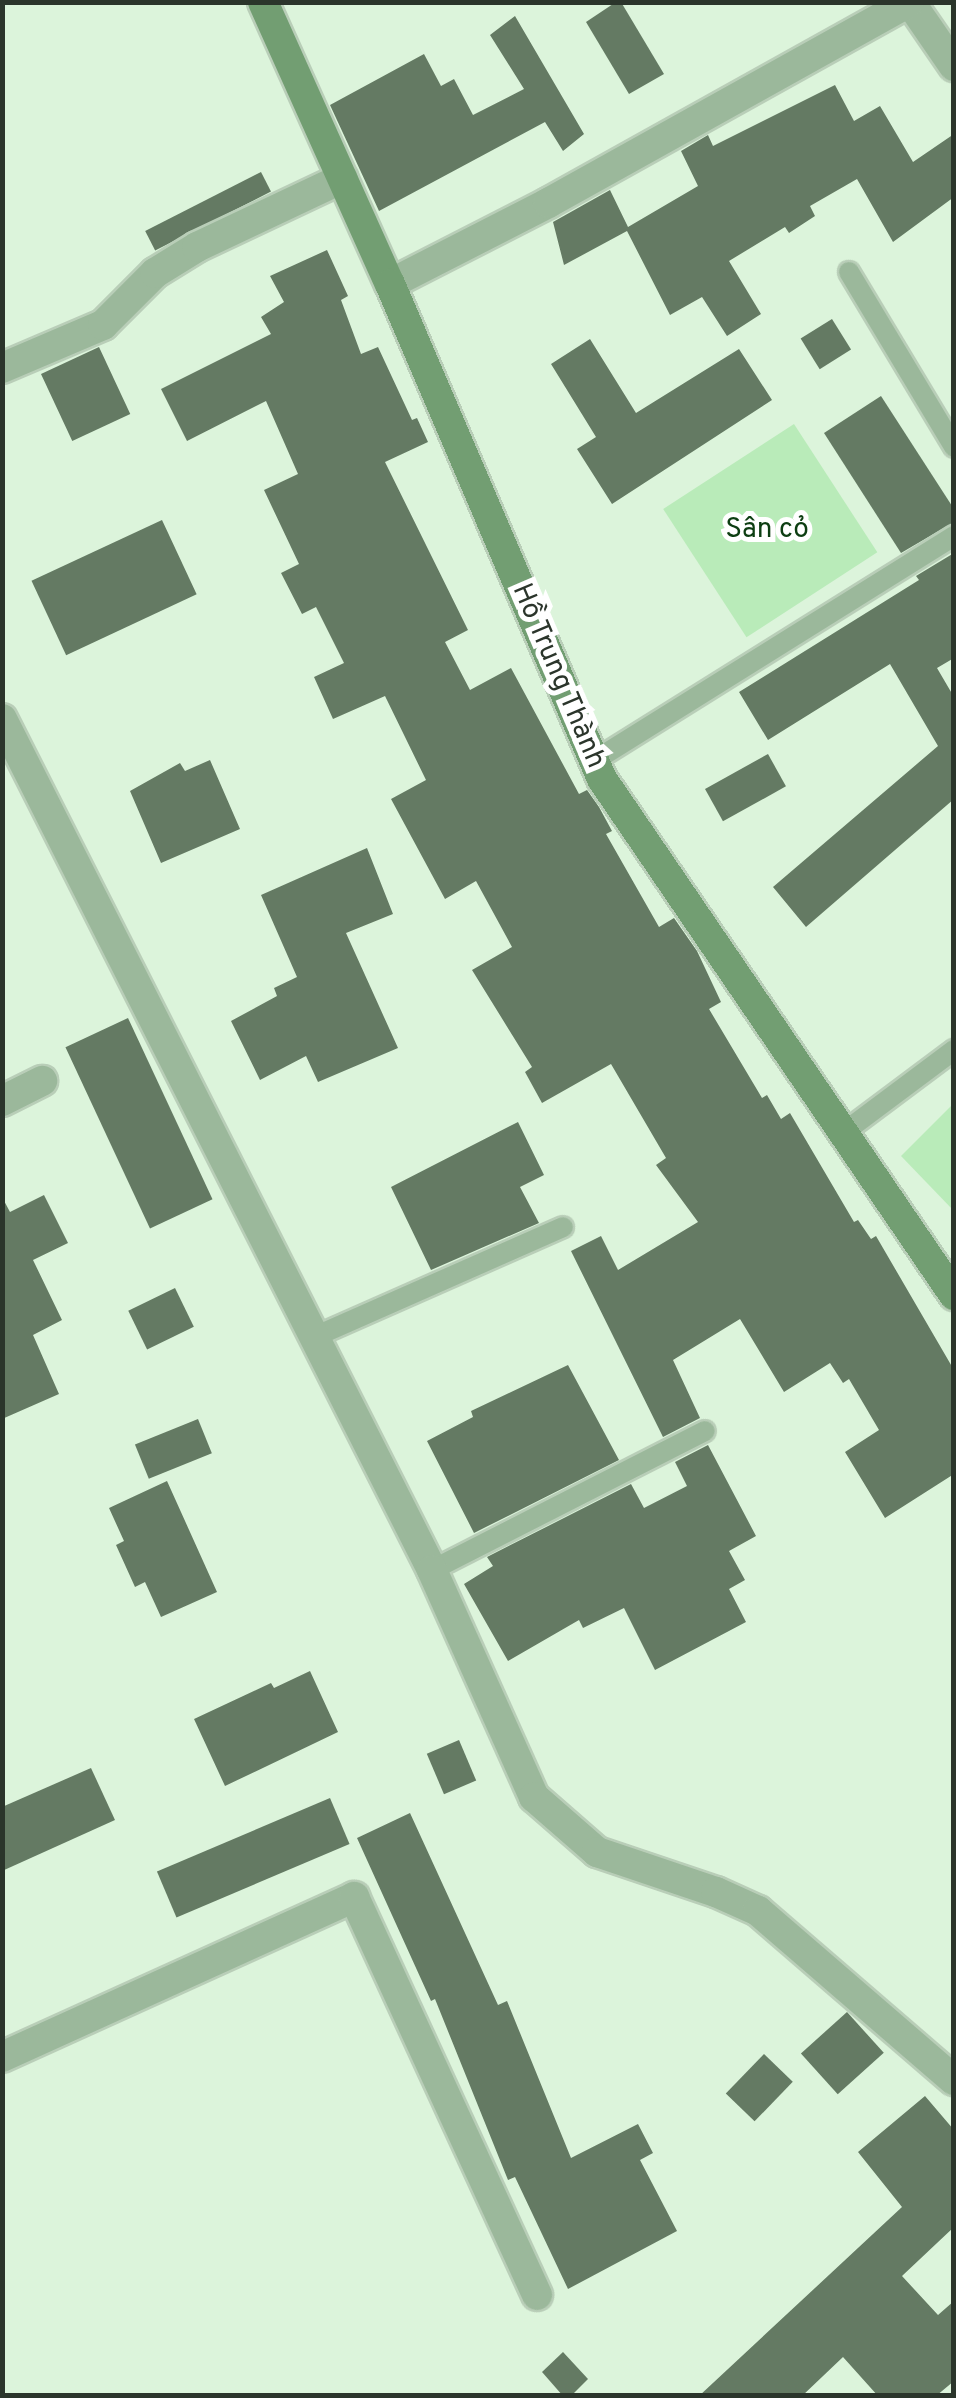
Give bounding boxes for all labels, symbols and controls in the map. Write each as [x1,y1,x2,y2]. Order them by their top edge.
park label: Sân cỏ [725,513,809,547]
street label: Hồ Trung Thành [504,578,612,774]

